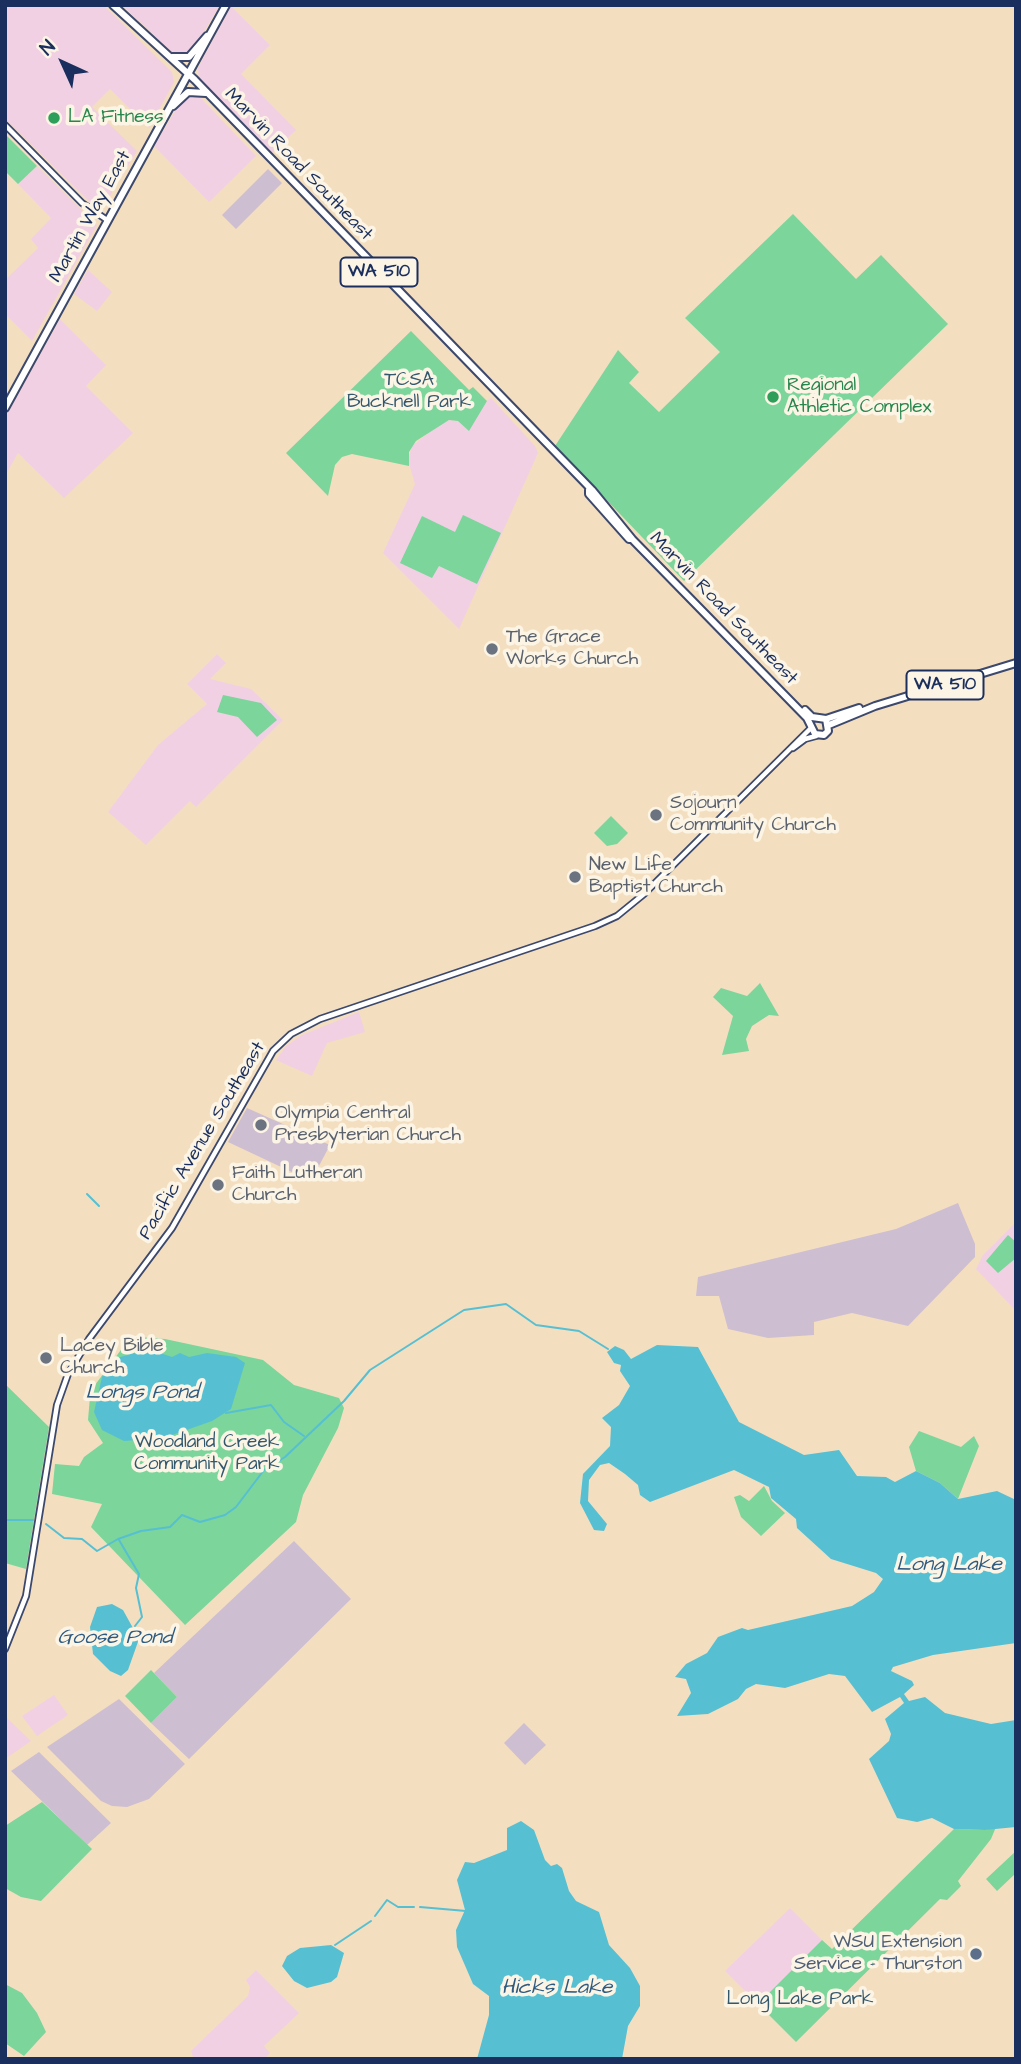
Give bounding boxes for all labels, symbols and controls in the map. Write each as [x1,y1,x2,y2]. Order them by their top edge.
north arrow [28,28,98,98]
text: N [34,34,62,62]
street label: Marvin Road Southeast [219,84,377,246]
place label: LA Fitness [68,107,164,129]
marker: LA Fitness [46,110,62,126]
street label: Martin Way East [45,147,137,287]
road number: WA 510 [340,258,418,286]
park label: TCSA Bucknell Park [347,370,471,414]
place label: Regional Athletic Complex [787,375,931,419]
marker: Regional Athletic Complex [765,389,781,405]
street label: Marvin Road Southeast [644,528,802,690]
place label: The Grace Works Church [506,627,638,671]
marker: The Grace Works Church [484,641,500,657]
road number: WA 510 [906,670,984,700]
place label: Sojourn Community Church [670,793,836,837]
marker: Sojourn Community Church [648,807,664,823]
place label: New Life Baptist Church [589,855,723,899]
marker: New Life Baptist Church [567,869,583,885]
street label: Pacific Avenue Southeast [135,1038,271,1244]
place label: Olympia Central Presbyterian Church [275,1103,461,1147]
marker: Olympia Central Presbyterian Church [253,1117,269,1133]
place label: Faith Lutheran Church [232,1163,362,1207]
marker: Faith Lutheran Church [210,1177,226,1193]
place label: Lacey Bible Church [60,1336,163,1380]
marker: Lacey Bible Church [38,1350,54,1366]
water label: Longs Pond [85,1381,199,1407]
park label: Woodland Creek Community Park [134,1432,280,1476]
water label: Long Lake [896,1553,1002,1579]
water label: Goose Pond [58,1626,172,1652]
place label: WSU Extension Service - Thurston [794,1932,962,1976]
marker: WSU Extension Service - Thurston [968,1946,984,1962]
water label: Hicks Lake [502,1976,612,2002]
park label: Long Lake Park [726,1989,874,2011]

